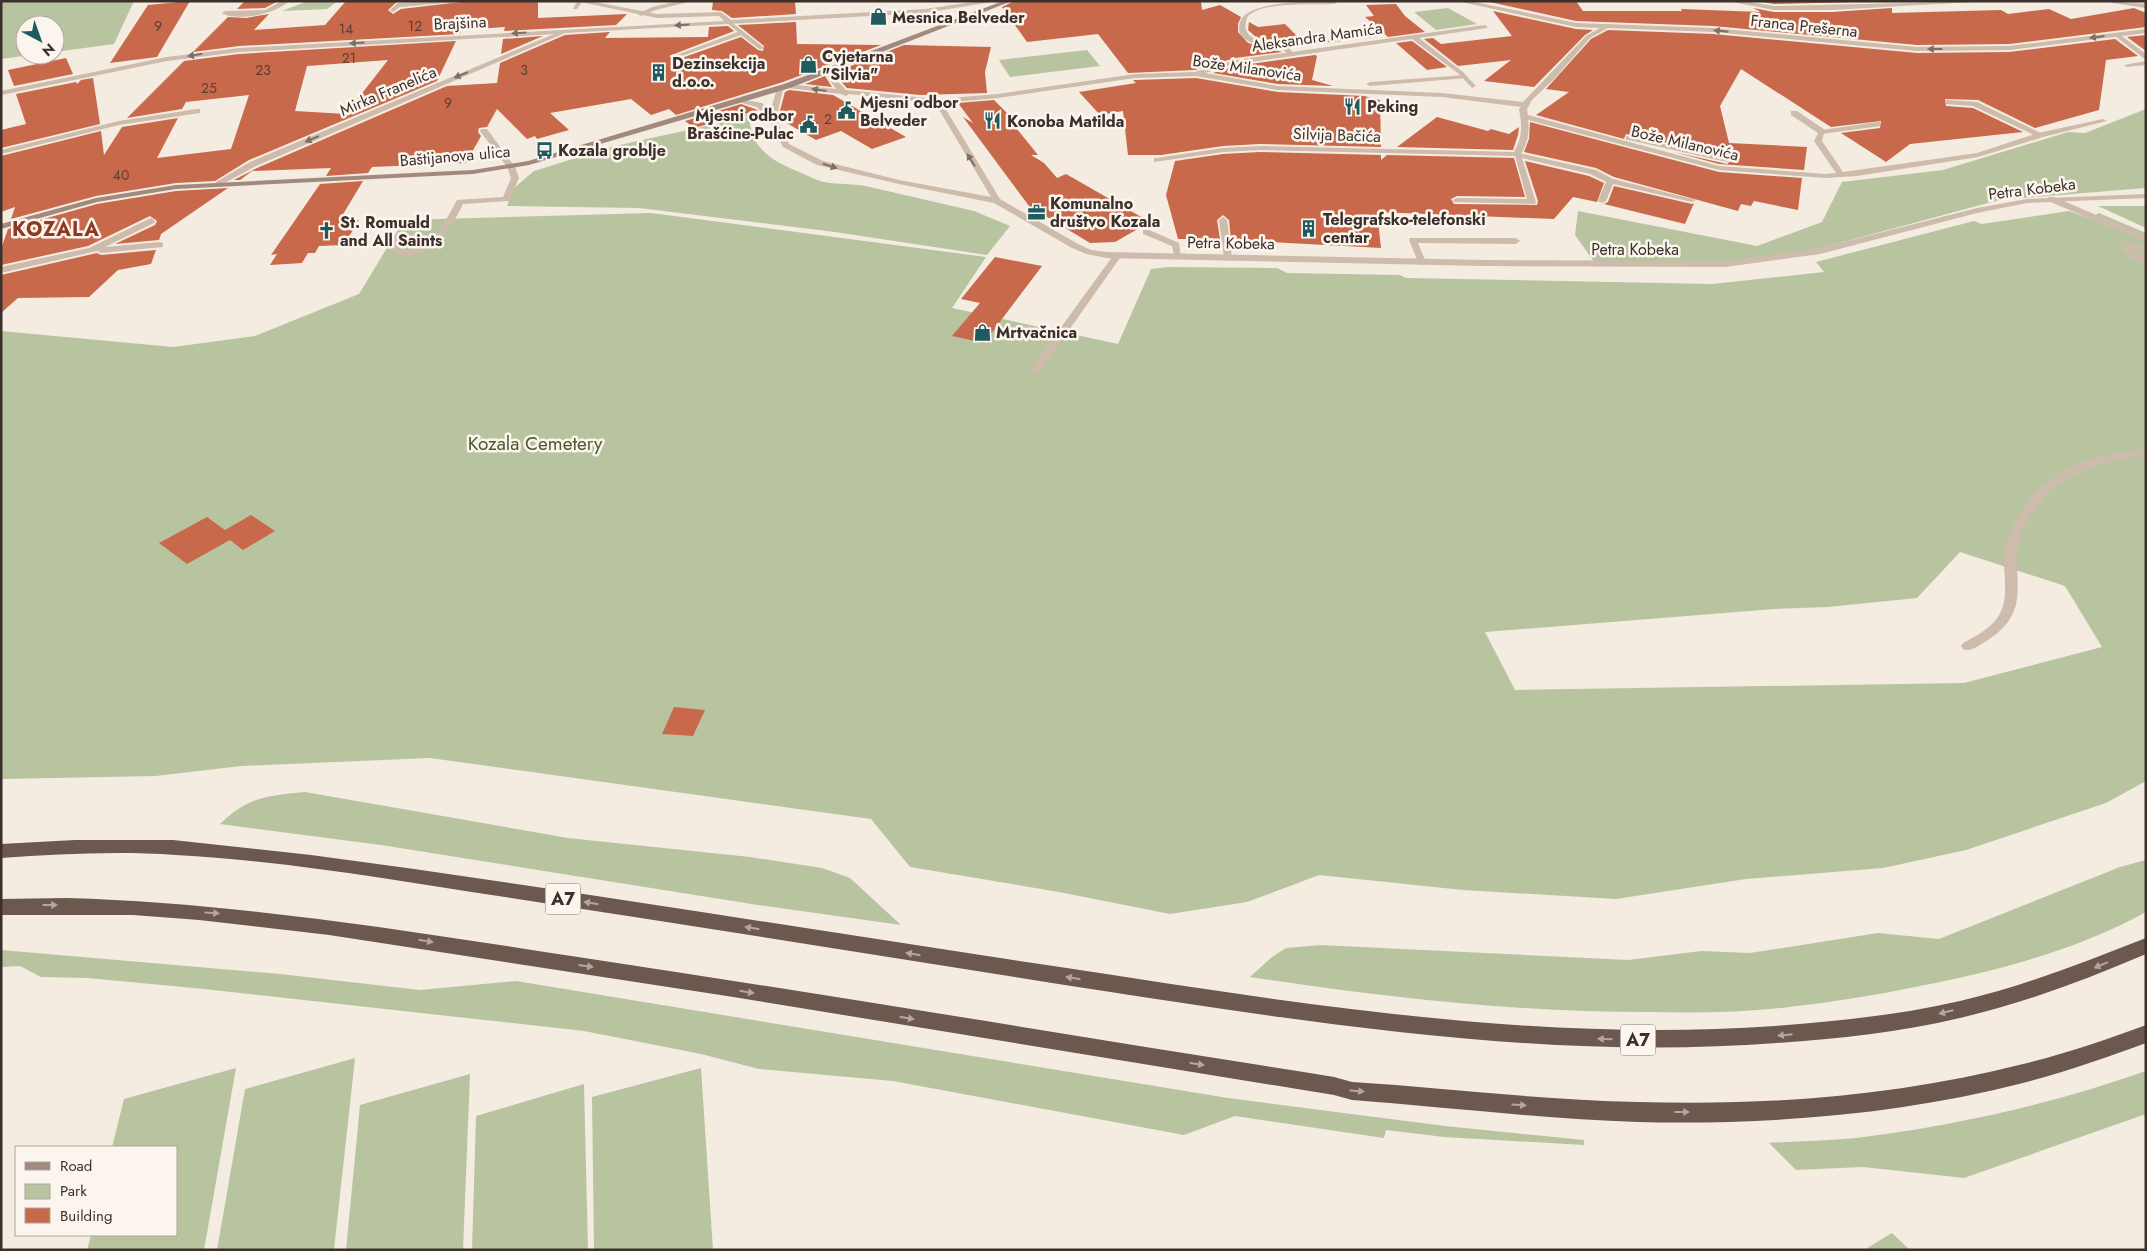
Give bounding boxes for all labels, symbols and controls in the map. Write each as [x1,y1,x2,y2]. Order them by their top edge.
place label: Mesnica Belveder [892,6,1025,29]
shop icon: Mesnica Belveder [868,7,888,27]
street label: Franca Prešerna [1749,9,1859,43]
street label: Brajšina [433,10,487,36]
north arrow [15,15,65,65]
house number: 9 [154,16,162,36]
house number: 12 [408,16,422,36]
street label: Aleksandra Mamića [1250,16,1384,58]
house number: 14 [339,19,353,39]
one-way arrow [673,21,689,29]
one-way arrow [1713,27,1729,35]
one-way arrow [511,29,527,37]
one-way arrow [2089,33,2105,41]
text: N [38,39,59,61]
one-way arrow [349,39,365,47]
place label: Cvjetarna "Silvia" [822,45,893,86]
one-way arrow [1927,45,1943,53]
house number: 21 [342,48,356,68]
street label: Bože Milanovića [1191,49,1303,87]
one-way arrow [187,51,203,59]
place label: Dezinsekcija d.o.o. [672,52,765,93]
shop icon: Cvjetarna "Silvia" [798,55,818,75]
house number: 23 [255,60,271,80]
street label: Mirka Franelića [336,60,440,122]
house number: 3 [520,60,528,80]
building icon: Dezinsekcija d.o.o. [648,62,668,82]
one-way arrow [453,71,468,79]
house number: 25 [201,78,217,98]
one-way arrow [810,85,826,93]
place label: Mjesni odbor Belveder [860,91,959,132]
house number: 9 [444,93,452,113]
place label: Peking [1367,95,1418,118]
restaurant icon: Peking [1343,96,1363,116]
public building icon: Mjesni odbor Belveder [836,101,856,121]
place label: Mjesni odbor Brašćine-Pulac [687,104,794,145]
house number: 2 [824,109,832,129]
place label: Konoba Matilda [1007,110,1124,133]
restaurant icon: Konoba Matilda [983,111,1003,131]
public building icon: Mjesni odbor Brašćine-Pulac [798,114,818,134]
street label: Bože Milanovića [1629,119,1741,167]
street label: Silvija Bačića [1293,122,1381,148]
one-way arrow [305,135,319,143]
place label: Kozala groblje [558,139,666,162]
street label: Baštijanova ulica [399,140,511,172]
bus stop icon: Kozala groblje [534,140,554,160]
one-way arrow [966,153,975,166]
one-way arrow [823,162,838,170]
house number: 40 [113,165,129,185]
street label: Petra Kobeka [1987,172,2077,206]
place label: Komunalno društvo Kozala [1050,192,1160,233]
office icon: Komunalno društvo Kozala [1026,202,1046,222]
place label: Telegrafsko-telefonski centar [1323,208,1486,249]
place label: St. Romuald and All Saints [340,211,442,252]
district label: KOZALA [12,215,100,244]
building icon: Telegrafsko-telefonski centar [1299,218,1319,238]
church icon: St. Romuald and All Saints [316,221,336,241]
street label: Petra Kobeka [1187,231,1275,255]
street label: Petra Kobeka [1591,238,1679,261]
place label: Mrtvačnica [996,321,1077,344]
shop icon: Mrtvačnica [972,322,992,342]
park label: Kozala Cemetery [468,430,603,457]
road number: A7 [546,884,580,914]
one-way arrow [583,899,599,907]
one-way arrow [42,901,58,909]
one-way arrow [204,909,220,917]
one-way arrow [744,924,760,932]
one-way arrow [418,937,434,945]
one-way arrow [904,949,920,957]
one-way arrow [2094,962,2108,970]
one-way arrow [579,963,595,971]
one-way arrow [1065,974,1081,982]
one-way arrow [739,988,755,996]
one-way arrow [1938,1008,1953,1016]
one-way arrow [900,1014,916,1022]
road number: A7 [1620,1024,1656,1056]
one-way arrow [1777,1031,1793,1039]
one-way arrow [1597,1035,1613,1043]
one-way arrow [1190,1061,1206,1069]
one-way arrow [1350,1087,1366,1095]
one-way arrow [1512,1102,1528,1110]
one-way arrow [1674,1108,1690,1116]
legend [15,1146,178,1236]
text: Road [60,1155,92,1177]
text: Park [60,1180,87,1202]
text: Building [60,1205,112,1227]

